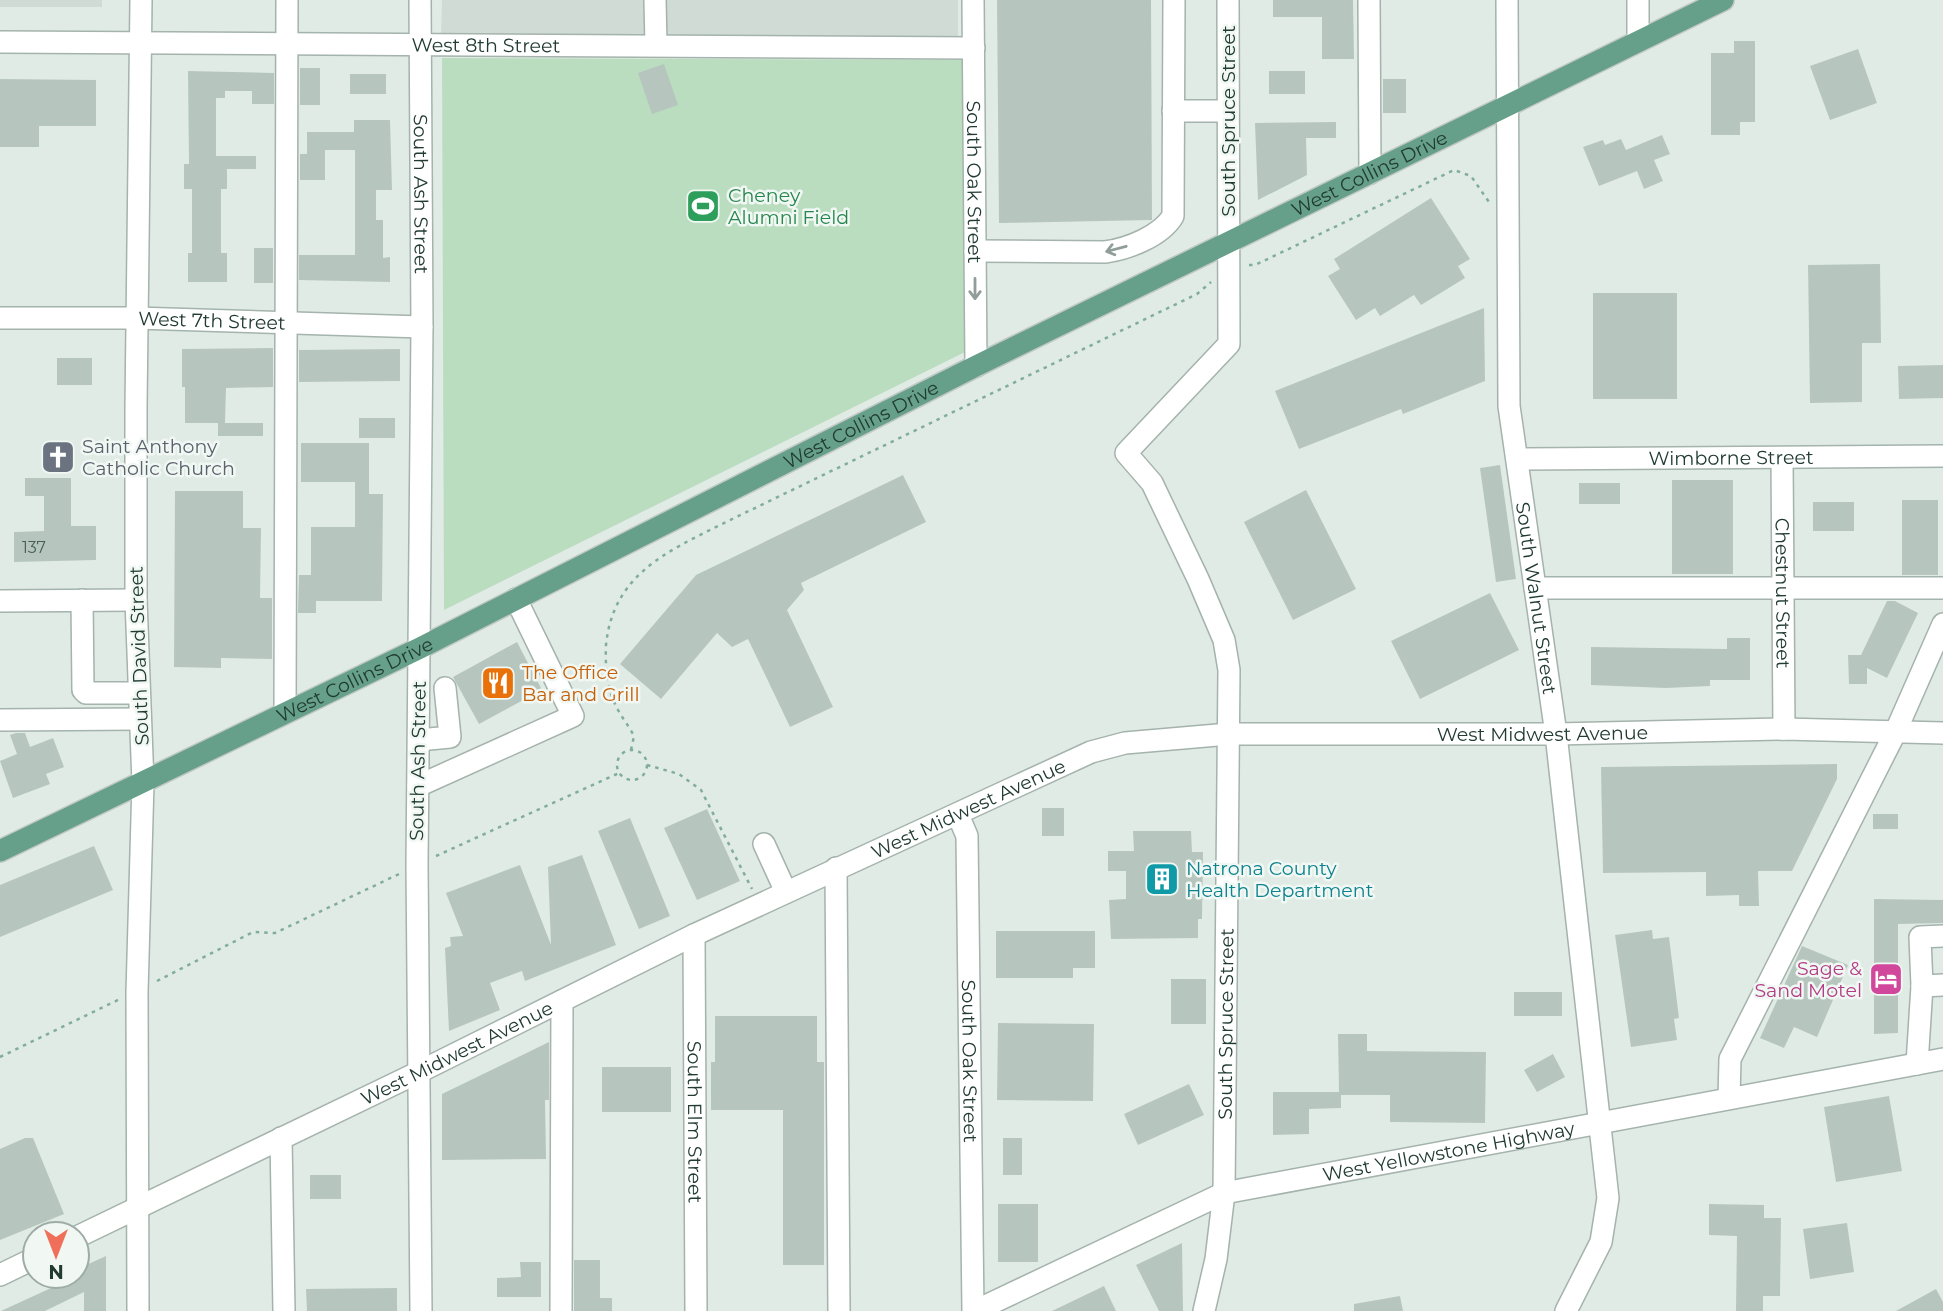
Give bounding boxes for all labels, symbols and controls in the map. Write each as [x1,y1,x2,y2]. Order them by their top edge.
street label: South Spruce Street [1217,25,1240,217]
street label: West 8th Street [412,33,561,57]
street label: South Oak Street [962,100,987,264]
street label: South Ash Street [409,114,433,274]
street label: West Collins Drive [1288,125,1451,221]
place label: Cheney Alumni Field [728,184,849,229]
sports icon: Cheney Alumni Field [684,187,722,225]
one-way arrow [1106,243,1128,256]
one-way arrow [969,277,982,300]
street label: West 7th Street [138,307,286,334]
street label: West Collins Drive [780,375,942,473]
place label: Saint Anthony Catholic Church [82,435,235,480]
church icon: Saint Anthony Catholic Church [39,438,77,476]
street label: Wimborne Street [1648,445,1814,470]
street label: South Walnut Street [1511,500,1562,696]
street label: Chestnut Street [1771,518,1795,669]
house number: 137 [22,538,46,557]
street label: South David Street [124,566,154,746]
street label: West Collins Drive [273,632,437,727]
place label: The Office Bar and Grill [522,661,640,706]
restaurant icon: The Office Bar and Grill [479,664,517,702]
street label: South Ash Street [405,681,431,841]
street label: West Midwest Avenue [1437,720,1648,746]
street label: West Midwest Avenue [868,754,1069,863]
place label: Natrona County Health Department [1186,857,1374,902]
building icon: Natrona County Health Department [1143,860,1181,898]
street label: South Spruce Street [1213,928,1238,1120]
place label: Sage & Sand Motel [1754,957,1862,1002]
hotel icon: Sage & Sand Motel [1867,960,1905,998]
street label: South Oak Street [957,980,982,1143]
street label: West Midwest Avenue [357,996,557,1110]
street label: South Elm Street [683,1041,707,1204]
street label: West Yellowstone Highway [1321,1116,1577,1186]
north arrow [21,1220,91,1290]
text: N [48,1260,64,1283]

